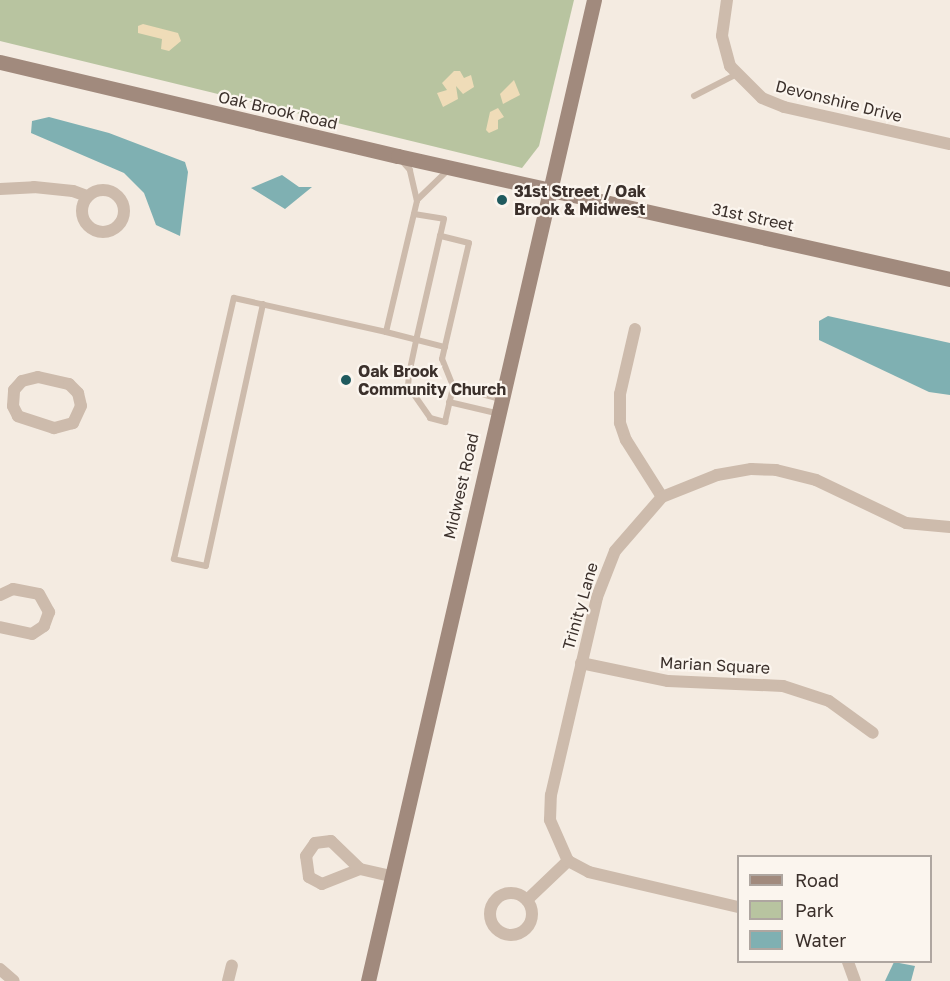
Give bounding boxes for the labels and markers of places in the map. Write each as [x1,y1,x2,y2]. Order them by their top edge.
place label: 31st Street / Oak Brook & Midwest [514,181,646,219]
marker: 31st Street / Oak Brook & Midwest [495,193,509,207]
place label: Oak Brook Community Church [358,361,506,399]
marker: Oak Brook Community Church [339,373,353,387]

